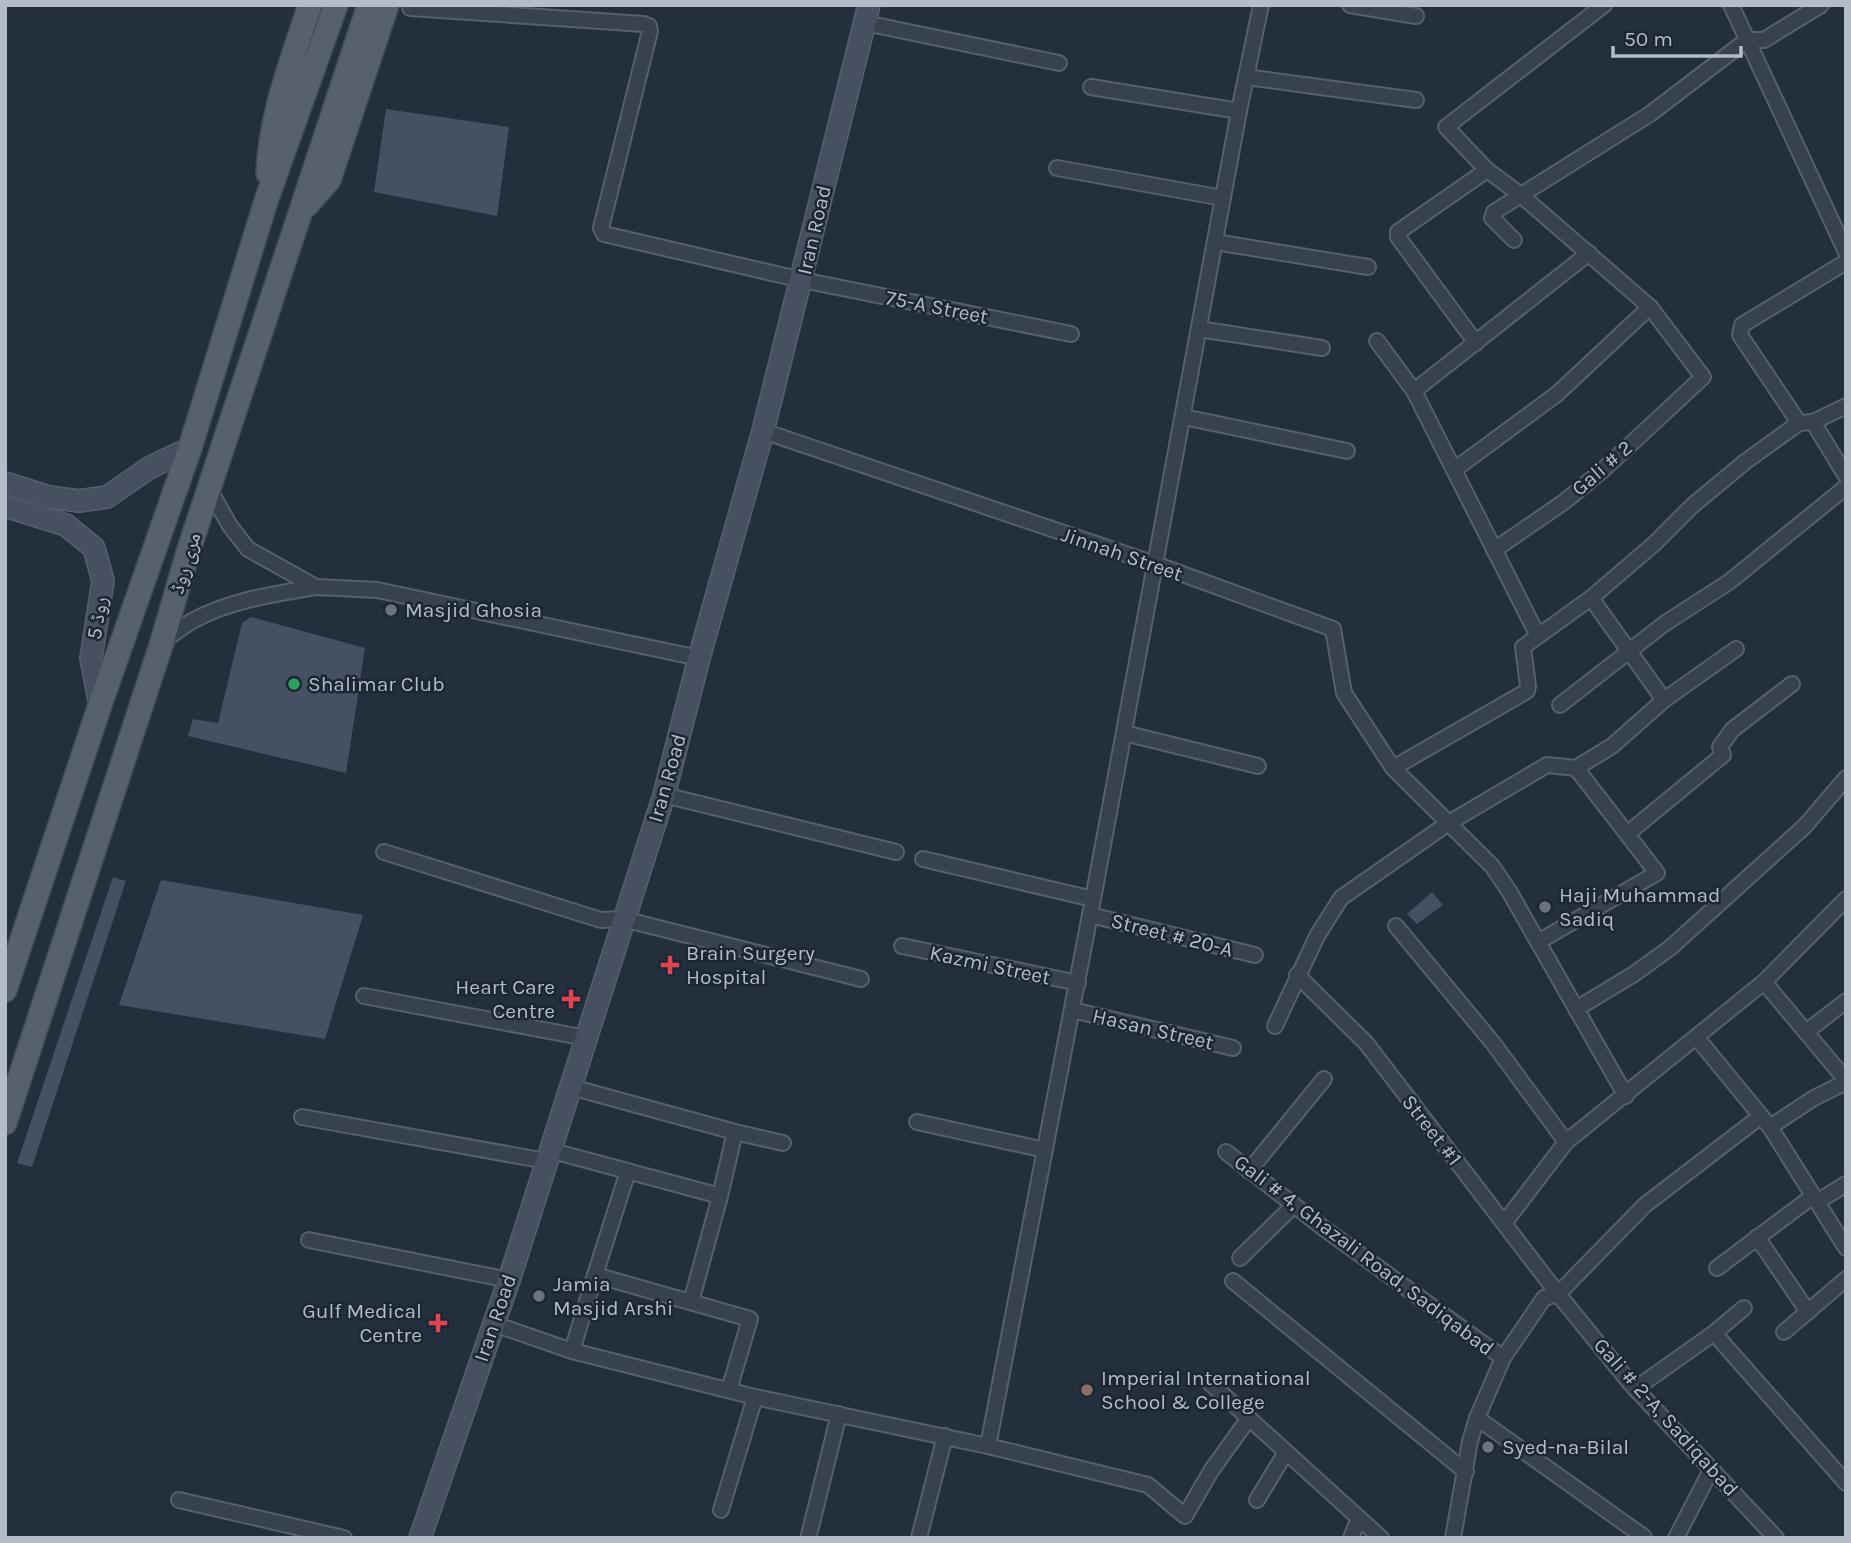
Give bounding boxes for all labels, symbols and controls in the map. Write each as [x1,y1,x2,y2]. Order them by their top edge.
scale bar [1613,14,1741,58]
text: 50 m [1624,27,1673,51]
street label: Iran Road [792,183,836,277]
street label: 75-A Street [884,285,990,329]
street label: Gali # 2 [1567,435,1637,501]
street label: Jinnah Street [1058,522,1186,586]
street label: مری روڈ [164,530,206,596]
street label: روڈ 5 [82,595,112,641]
place label: Masjid Ghosia [405,598,542,622]
marker: Masjid Ghosia [383,602,399,618]
place label: Shalimar Club [308,672,445,696]
marker: Shalimar Club [286,676,302,692]
street label: Iran Road [643,731,691,825]
place label: Haji Muhammad Sadiq [1559,883,1720,931]
marker: Haji Muhammad Sadiq [1537,899,1553,915]
street label: Street # 20-A [1109,908,1235,962]
street label: Kazmi Street [927,940,1053,990]
place label: Brain Surgery Hospital [686,941,815,989]
marker: Brain Surgery Hospital [660,955,680,975]
place label: Heart Care Centre [455,975,555,1023]
marker: Heart Care Centre [561,989,581,1009]
street label: Hasan Street [1090,1003,1216,1055]
street label: Street #1 [1397,1090,1467,1170]
street label: Gali # 4, Ghazali Road, Sadiqabad [1229,1149,1499,1361]
street label: Iran Road [469,1271,521,1365]
place label: Jamia Masjid Arshi [553,1272,673,1320]
marker: Jamia Masjid Arshi [531,1288,547,1304]
place label: Gulf Medical Centre [302,1299,422,1347]
marker: Gulf Medical Centre [428,1313,448,1333]
street label: Gali # 2-A, Sadiqabad [1589,1333,1743,1501]
place label: Imperial International School & College [1101,1366,1311,1414]
marker: Imperial International School & College [1079,1382,1095,1398]
place label: Syed-na-Bilal [1502,1435,1629,1459]
marker: Syed-na-Bilal [1480,1439,1496,1455]

